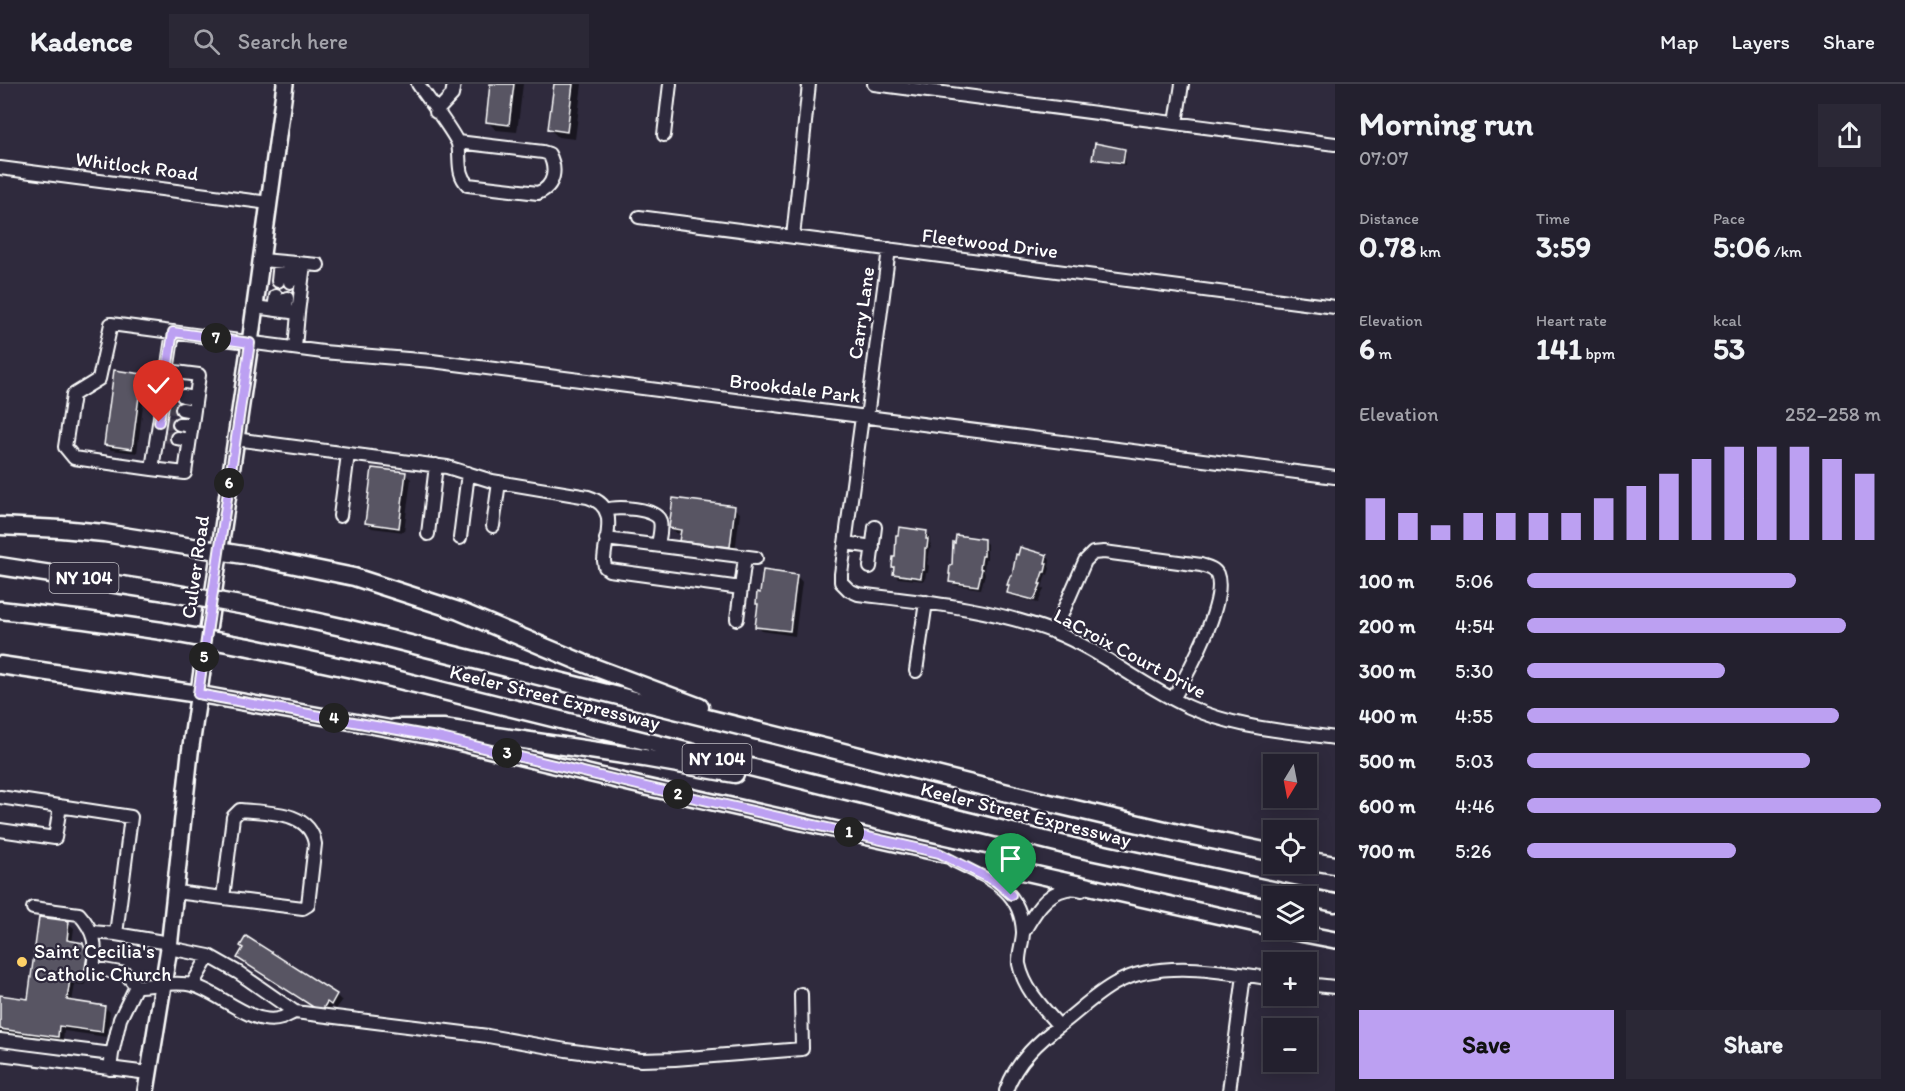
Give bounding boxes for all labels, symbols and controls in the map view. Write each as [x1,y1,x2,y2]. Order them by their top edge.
search box [169,14,589,68]
text: Kadence [30,24,133,58]
icon: search [190,25,223,58]
text: Search here [238,28,348,55]
text: Map [1660,29,1699,54]
text: Layers [1732,29,1790,54]
text: Share [1823,29,1875,54]
text: Morning run [1359,104,1534,143]
button: share [1818,104,1881,167]
text: 07:07 [1359,146,1408,170]
street label: Whitlock Road [74,147,200,185]
text: Distance [1359,209,1419,228]
text: Time [1536,209,1570,228]
text: Pace [1713,209,1745,228]
street label: Fleetwood Drive [921,223,1059,263]
text: 0.78 [1359,228,1416,265]
text: 3:59 [1536,228,1591,265]
text: 5:06 [1713,228,1770,265]
text: km [1416,242,1441,261]
text: /km [1770,242,1802,261]
street label: Carry Lane [843,265,879,361]
text: Elevation [1359,311,1423,330]
text: Heart rate [1536,311,1607,330]
text: kcal [1713,311,1741,330]
pin: 7 [201,323,231,353]
text: 7 [212,328,220,347]
text: 6 [1359,330,1375,367]
text: 141 [1536,330,1582,367]
text: 53 [1713,330,1745,367]
text: m [1375,344,1392,363]
text: bpm [1582,344,1615,363]
pin [133,360,184,422]
street label: Brookdale Park [728,368,862,408]
icon: check [142,369,175,402]
text: Elevation [1359,402,1438,426]
text: 252–258 m [1785,402,1881,426]
pin: 6 [214,468,244,498]
text: 6 [225,473,233,492]
street label: Culver Road [176,514,214,620]
road number: NY 104 [50,563,118,593]
text: 100 m [1359,569,1414,593]
text: 5:06 [1455,569,1493,593]
street label: LaCroix Court Drive [1050,603,1210,703]
text: 200 m [1359,614,1415,638]
text: 4:54 [1455,614,1494,638]
pin: 5 [189,642,219,672]
text: 5 [200,647,208,666]
street label: Keeler Street Expressway [447,659,663,735]
text: 300 m [1359,659,1416,683]
text: 5:30 [1455,659,1494,683]
pin: 4 [319,703,349,733]
text: 400 m [1359,704,1417,728]
text: 4:55 [1455,704,1493,728]
text: 4 [329,708,339,727]
pin: 3 [492,738,522,768]
text: 3 [503,743,511,762]
road number: NY 104 [682,744,752,774]
text: 500 m [1359,749,1415,773]
text: 5:03 [1455,749,1494,773]
north arrow [1263,754,1317,808]
map controls [1263,754,1317,1072]
street label: Keeler Street Expressway [918,776,1134,852]
pin: 2 [663,779,693,809]
text: 2 [674,784,682,803]
text: 600 m [1359,794,1416,818]
text: 4:46 [1455,794,1495,818]
pin: 1 [834,817,864,847]
button: locate [1263,820,1317,874]
text: 1 [845,822,853,841]
pin [985,833,1036,895]
text: 700 m [1359,839,1415,863]
text: 5:26 [1455,839,1492,863]
icon: arrive [994,842,1027,875]
button: layers [1263,886,1317,940]
place label: Saint Cecilia's Catholic Church [34,939,171,986]
button: + [1263,952,1317,1006]
marker: Saint Cecilia's Catholic Church [15,955,29,969]
button: Save [1359,1010,1614,1079]
button: Share [1626,1010,1881,1079]
button: − [1263,1018,1317,1072]

